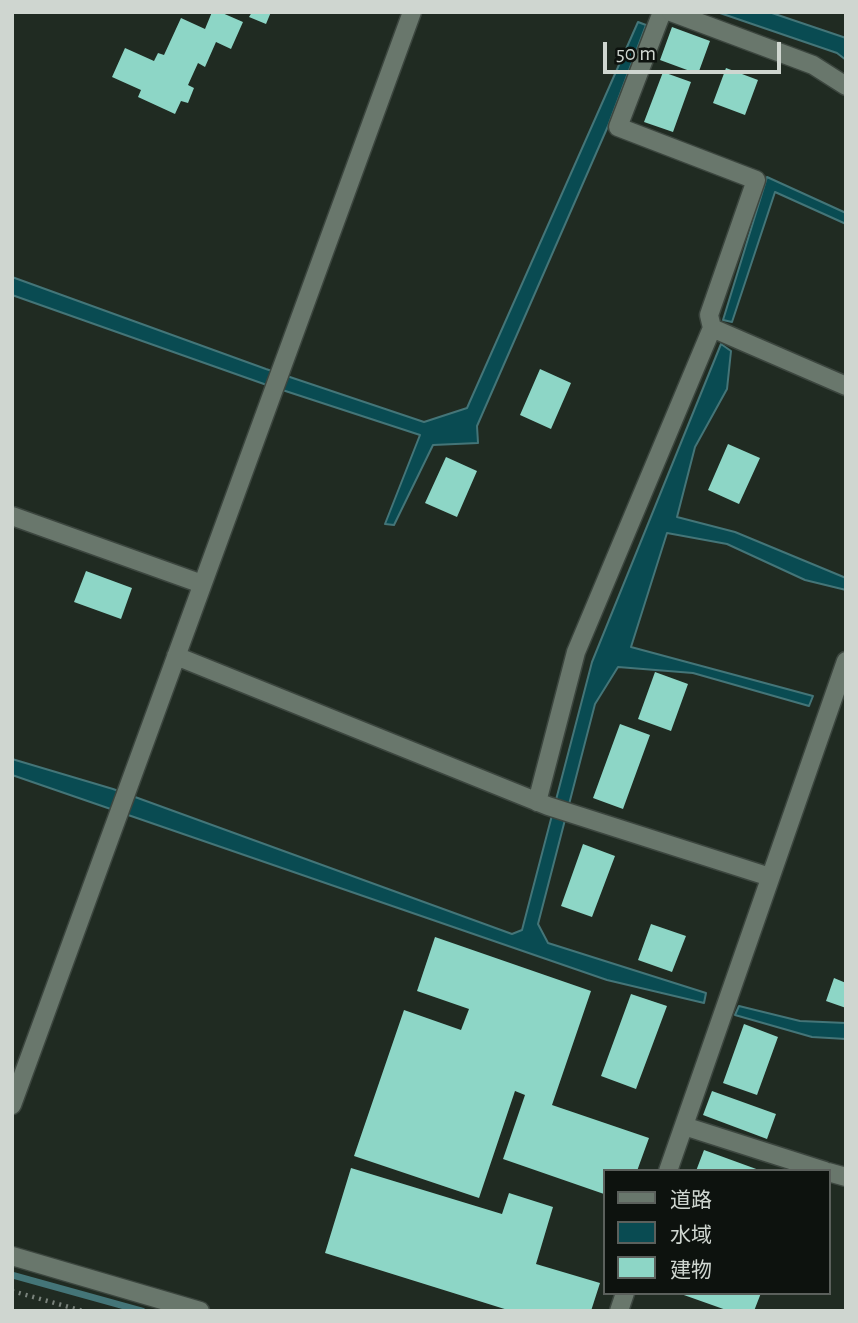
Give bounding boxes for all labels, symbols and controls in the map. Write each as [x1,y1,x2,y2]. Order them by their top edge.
scale bar [606,28,784,72]
text: 50 m [616,43,656,64]
legend [602,1169,830,1295]
text: 道路 [670,1190,712,1211]
text: 水域 [670,1225,712,1246]
text: 建物 [670,1260,712,1281]

